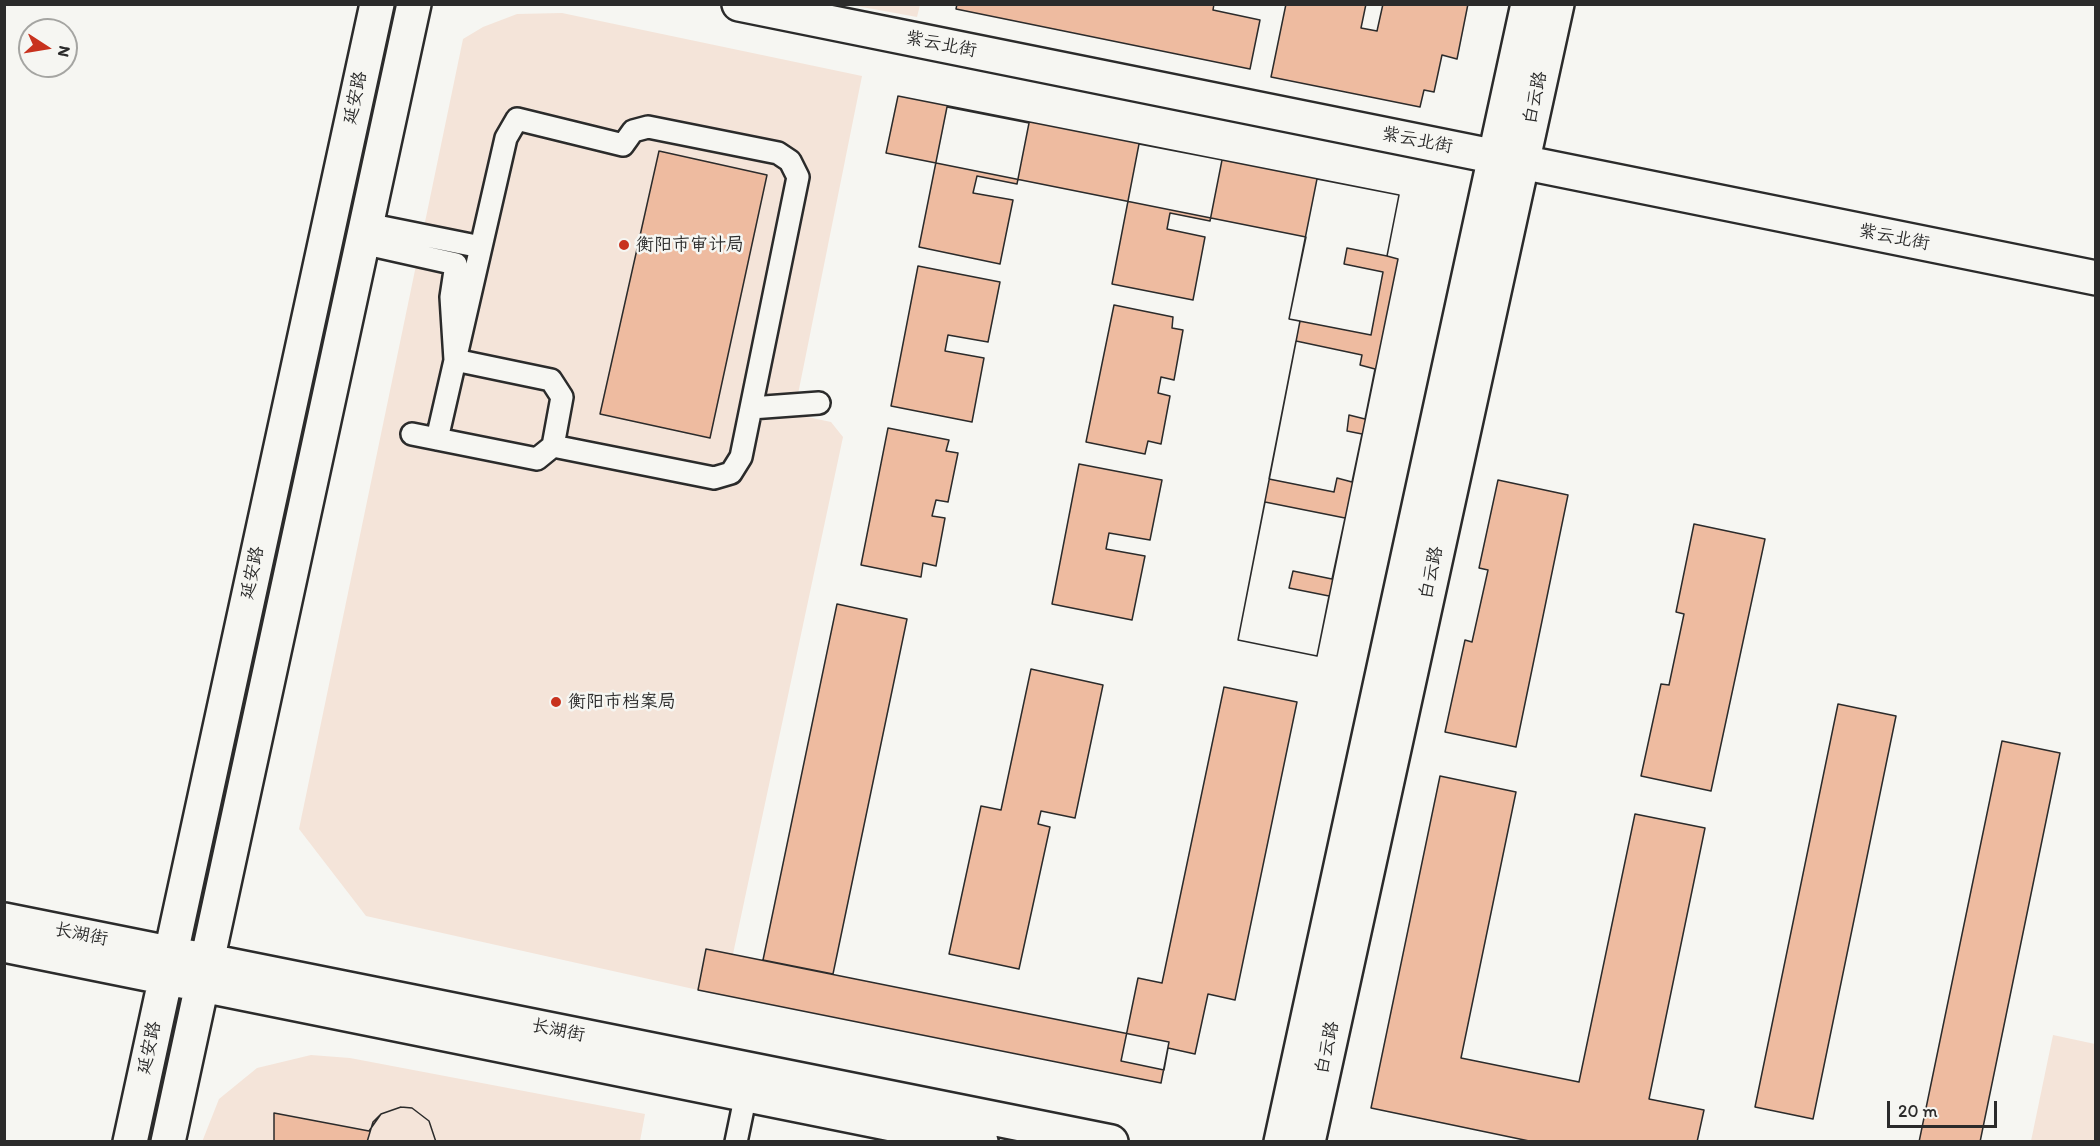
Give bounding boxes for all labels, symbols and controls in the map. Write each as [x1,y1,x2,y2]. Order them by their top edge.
north arrow [18,18,78,78]
street label: 紫云北街 [904,28,978,62]
text: N [54,44,75,59]
street label: 延安路 [340,69,372,127]
street label: 白云路 [1520,69,1552,127]
street label: 紫云北街 [1380,124,1454,158]
street label: 紫云北街 [1857,221,1931,255]
place label: 衡阳市审计局 [636,234,744,256]
marker: 衡阳市审计局 [617,238,631,252]
street label: 延安路 [237,544,269,602]
street label: 白云路 [1416,544,1448,602]
place label: 衡阳市档案局 [568,691,676,713]
marker: 衡阳市档案局 [549,695,563,709]
street label: 长湖街 [52,919,110,951]
street label: 长湖街 [529,1015,587,1047]
street label: 延安路 [134,1019,166,1077]
street label: 白云路 [1312,1019,1344,1077]
scale bar [1890,1089,2000,1127]
text: 20 m [1898,1100,1938,1122]

